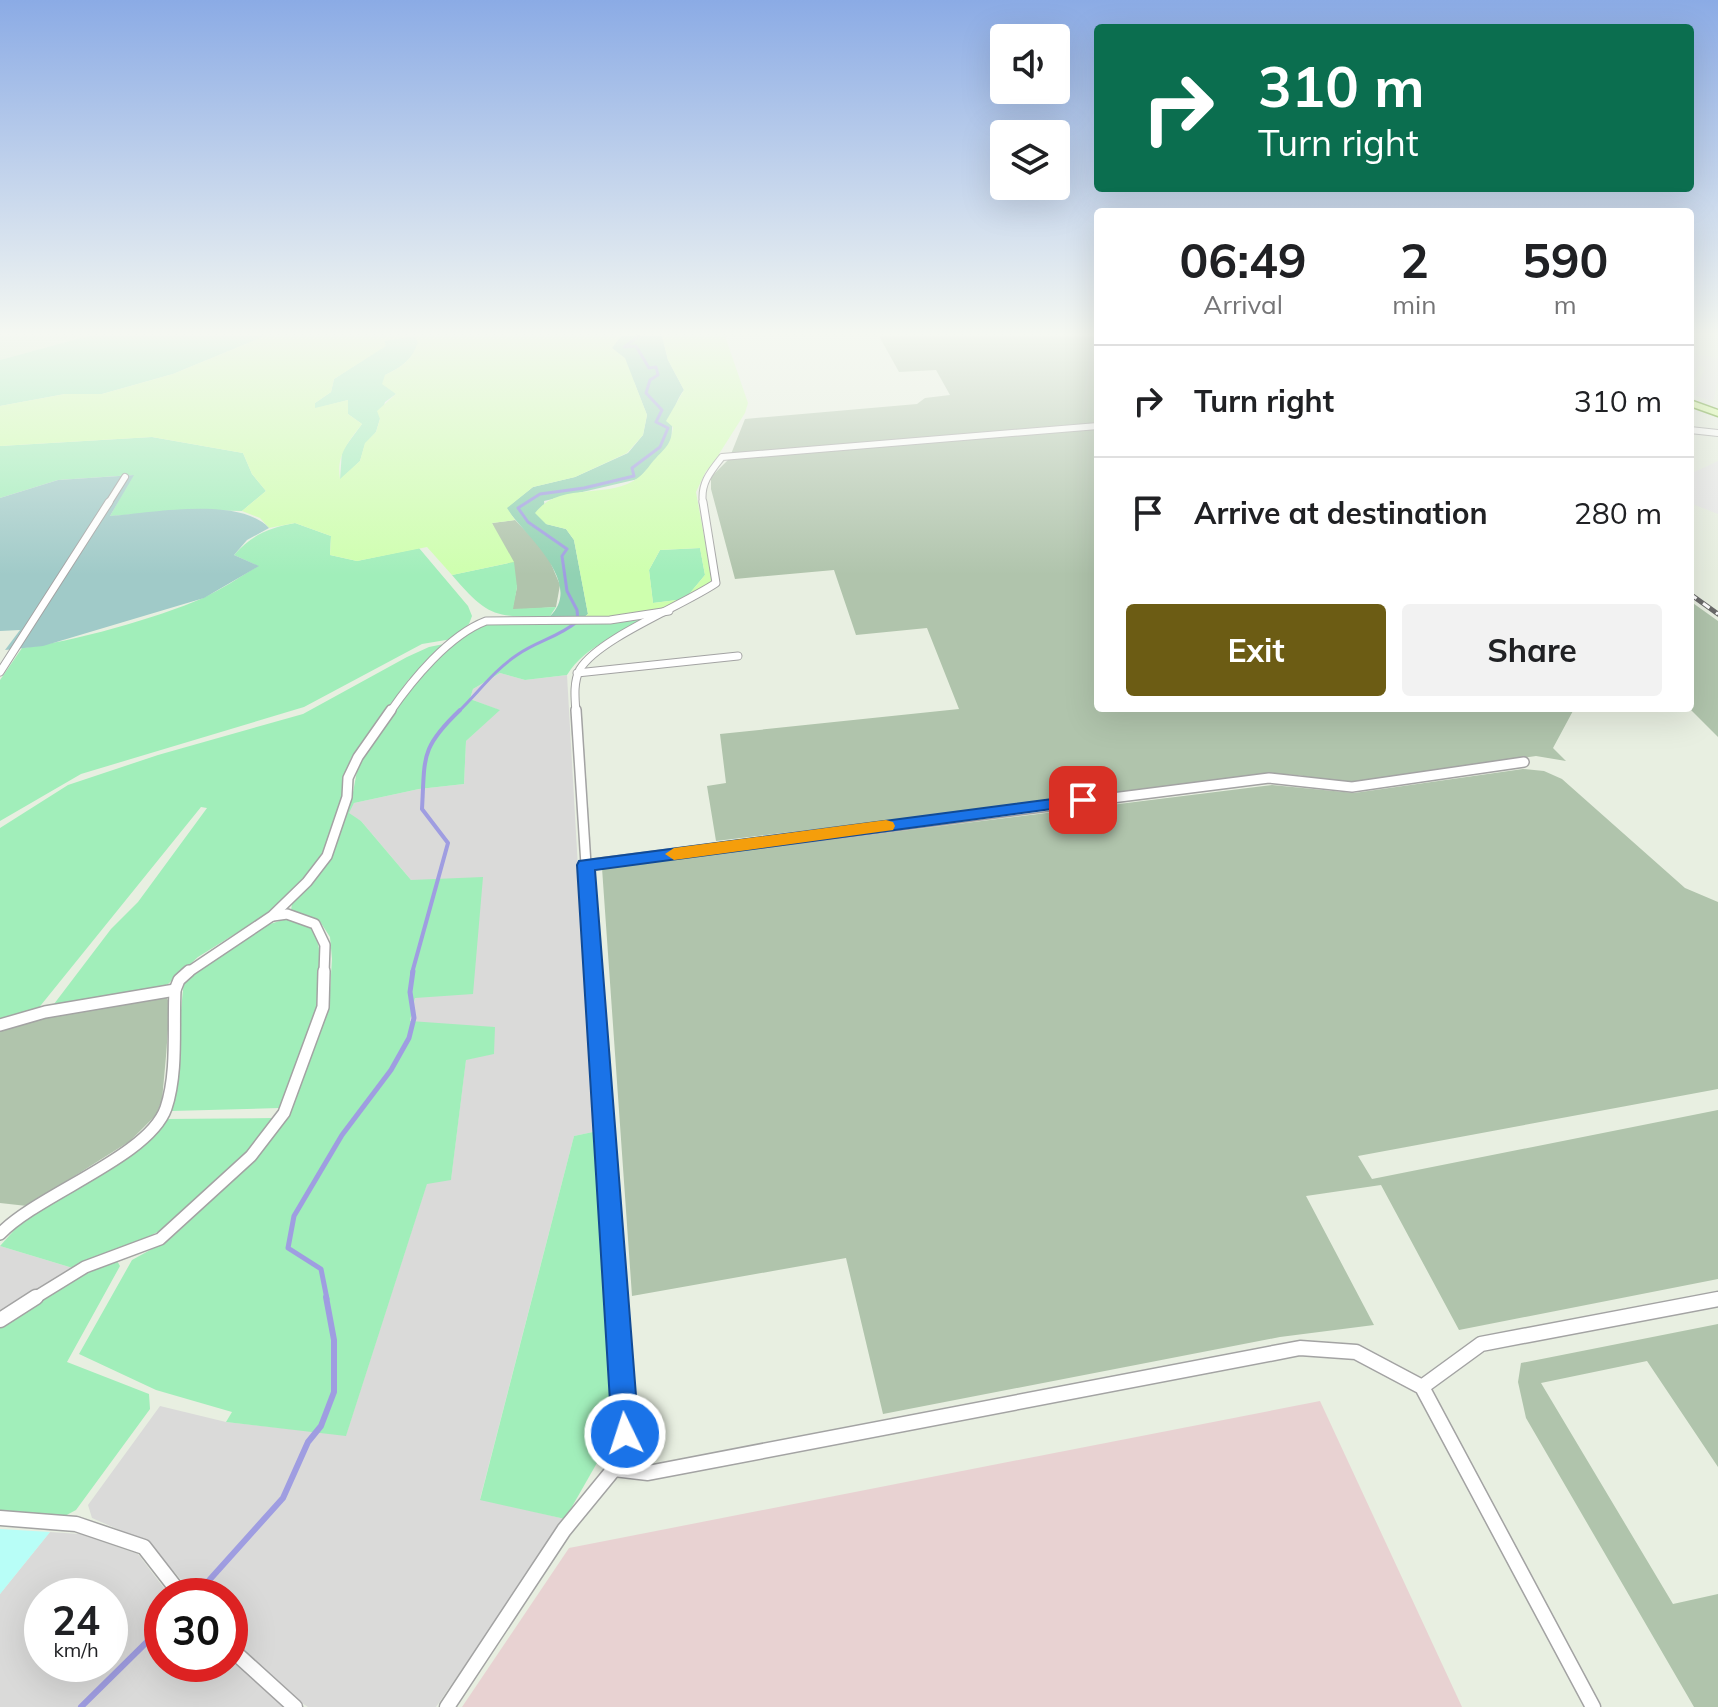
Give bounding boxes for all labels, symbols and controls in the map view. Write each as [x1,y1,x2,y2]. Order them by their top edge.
map controls [990,24,1070,200]
button: sound [990,24,1070,104]
text: 310 m [1258,51,1425,121]
icon: right [1126,56,1230,160]
button: layers [990,120,1070,200]
text: Turn right [1258,120,1419,165]
text: 06:49 [1180,230,1307,290]
text: 2 [1400,230,1429,290]
text: 590 [1522,230,1608,290]
text: Arrival [1203,288,1283,321]
text: min [1392,288,1436,321]
text: m [1554,288,1577,321]
icon: right [1126,379,1170,423]
text: Turn right [1194,382,1334,420]
text: 310 m [1574,382,1662,420]
icon: arrive [1126,491,1170,535]
text: Arrive at destination [1194,494,1488,532]
text: 280 m [1574,494,1662,532]
button: Exit [1126,604,1386,696]
button: Share [1402,604,1662,696]
pin [1049,766,1117,834]
icon: arrive [1061,778,1105,822]
position arrow [583,1392,667,1476]
speed limit sign: 30 [144,1578,248,1682]
text: 24 [52,1595,100,1645]
text: km/h [53,1637,99,1662]

